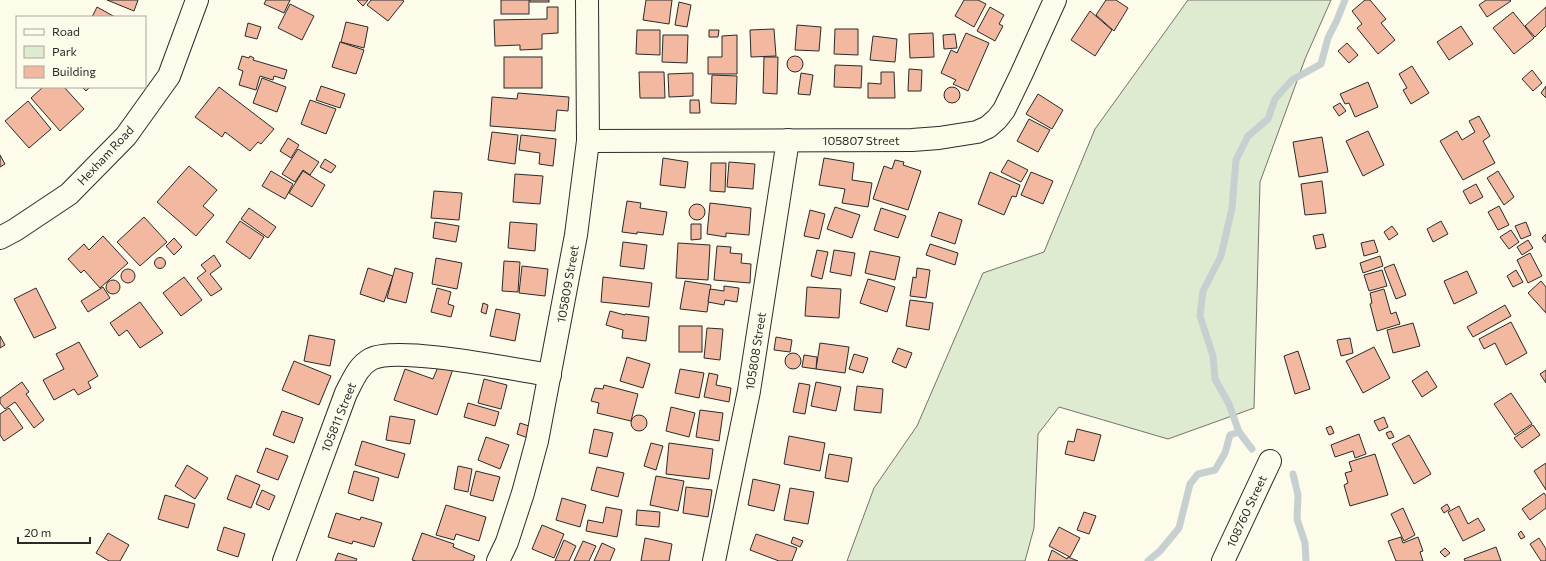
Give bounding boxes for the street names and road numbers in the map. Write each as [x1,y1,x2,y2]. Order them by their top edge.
street label: Hexham Road [74,123,136,187]
street label: 105807 Street [822,133,900,147]
street label: 105809 Street [553,244,581,324]
street label: 105808 Street [742,311,768,391]
street label: 105811 Street [318,380,358,454]
street label: 108760 Street [1223,473,1269,549]

